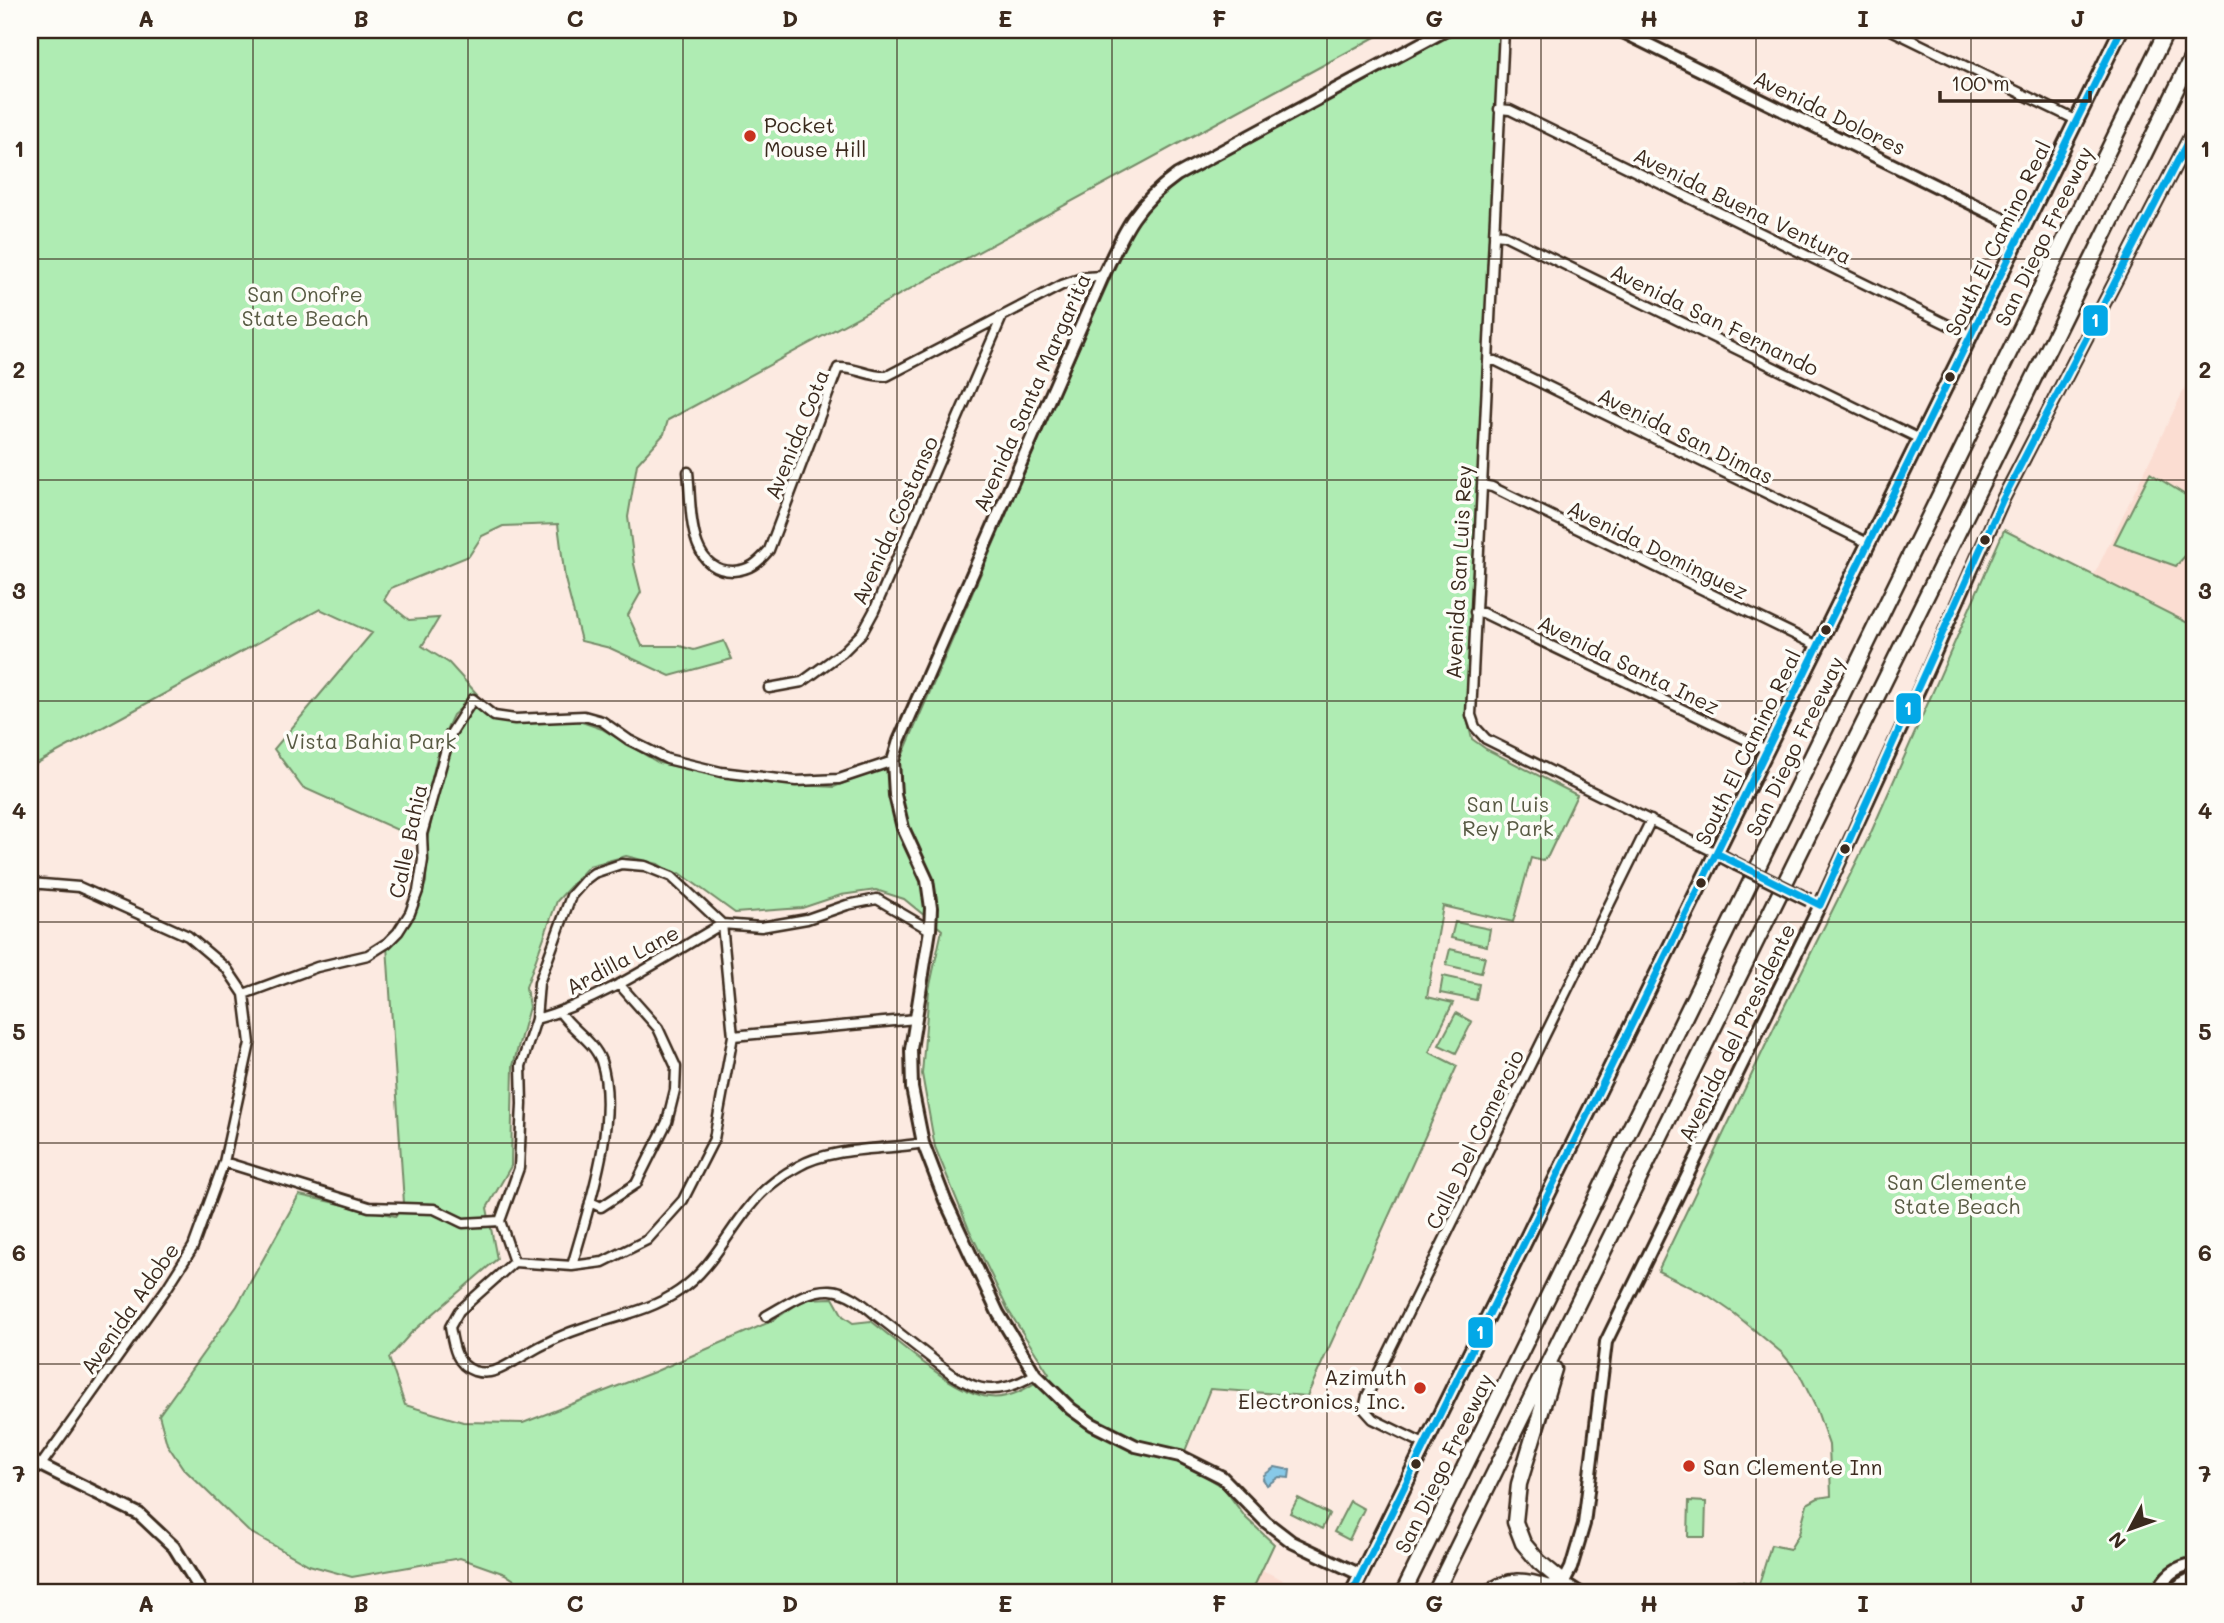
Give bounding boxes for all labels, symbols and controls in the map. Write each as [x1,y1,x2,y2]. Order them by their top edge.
text: A [138,3,154,33]
text: B [353,3,369,33]
text: C [566,3,584,33]
text: D [782,3,798,33]
text: E [998,3,1012,33]
text: F [1212,3,1226,33]
text: G [1425,3,1443,33]
text: H [1640,3,1658,33]
text: I [1857,3,1869,33]
text: J [2070,3,2086,33]
scale bar [1940,60,2091,104]
street label: Avenida Dolores [1749,63,1911,161]
text: 100 m [1951,69,2010,96]
place label: Pocket Mouse Hill [764,111,867,162]
marker: Pocket Mouse Hill [742,128,758,144]
text: 1 [14,133,24,163]
text: 1 [2200,133,2210,163]
street label: South El Camino Real [1938,136,2056,340]
street label: Avenida Buena Ventura [1630,140,1856,270]
street label: San Diego Freeway [1988,142,2098,330]
street label: Avenida San Fernando [1606,257,1824,381]
street label: Avenida Santa Margarita [966,269,1096,515]
park label: San Onofre State Beach [242,280,368,331]
line badge: 1 [2082,304,2109,337]
text: 1 [2091,307,2099,332]
text: 2 [13,354,25,384]
text: 2 [2199,354,2211,384]
street label: Avenida Cota [758,365,834,503]
unlabelled marker [1943,370,1957,384]
street label: Avenida San Dimas [1594,381,1778,489]
street label: Avenida Costanso [845,431,943,609]
street label: Avenida San Luis Rey [1439,464,1477,680]
street label: Avenida Dominguez [1563,494,1753,604]
unlabelled marker [1978,533,1992,547]
text: 3 [12,575,26,605]
text: 3 [2198,575,2212,605]
street label: Avenida Santa Inez [1534,608,1724,720]
unlabelled marker [1819,623,1833,637]
street label: South El Camino Real [1688,645,1806,849]
street label: San Diego Freeway [1739,652,1849,840]
line badge: 1 [1895,692,1922,725]
text: 1 [1904,695,1912,720]
park label: Vista Bahia Park [286,727,456,754]
street label: Calle Bahia [382,782,432,900]
park label: San Luis Rey Park [1462,790,1554,841]
text: 4 [12,795,26,825]
text: 4 [2198,795,2212,825]
unlabelled marker [1838,842,1852,856]
unlabelled marker [1694,876,1708,890]
street label: Ardilla Lane [561,918,683,1000]
street label: Avenida del Presidente [1671,919,1801,1145]
text: 5 [12,1016,26,1046]
text: 5 [2198,1016,2212,1046]
street label: Calle Del Comercio [1419,1045,1529,1233]
park label: San Clemente State Beach [1887,1168,2027,1219]
text: 6 [12,1237,26,1267]
street label: Avenida Adobe [74,1237,184,1379]
text: 6 [2198,1237,2212,1267]
line badge: 1 [1467,1316,1494,1349]
text: 1 [1476,1319,1484,1344]
place label: Azimuth Electronics, Inc. [1238,1363,1406,1414]
street label: San Diego Freeway [1388,1369,1498,1557]
marker: Azimuth Electronics, Inc. [1412,1380,1428,1396]
place label: San Clemente Inn [1703,1453,1882,1480]
unlabelled marker [1409,1457,1423,1471]
text: 7 [13,1458,26,1488]
marker: San Clemente Inn [1681,1458,1697,1474]
text: 7 [2199,1458,2212,1488]
north arrow [2094,1494,2164,1564]
text: N [2103,1527,2131,1554]
text: A [138,1588,154,1618]
text: B [353,1588,369,1618]
text: C [566,1588,584,1618]
text: D [782,1588,798,1618]
text: E [998,1588,1012,1618]
text: F [1212,1588,1226,1618]
text: G [1425,1588,1443,1618]
text: H [1640,1588,1658,1618]
text: I [1857,1588,1869,1618]
text: J [2070,1588,2086,1618]

